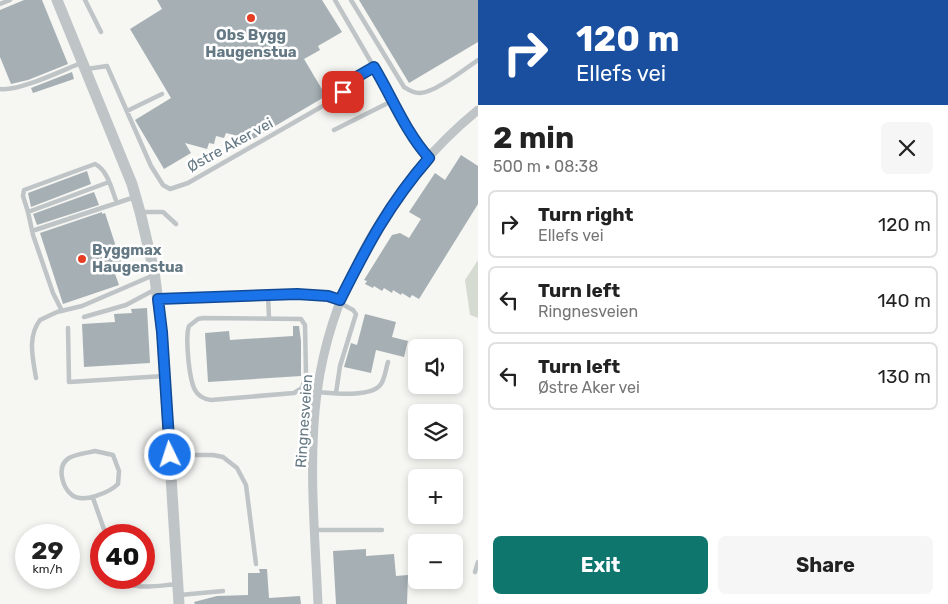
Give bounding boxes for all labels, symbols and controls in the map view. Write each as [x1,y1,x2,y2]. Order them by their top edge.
marker: Obs Bygg Haugenstua [245,12,257,24]
text: 120 m [576,18,679,60]
icon: right [493,20,558,85]
place label: Obs Bygg Haugenstua [205,26,297,61]
text: Ellefs vei [576,60,666,87]
pin [322,71,364,113]
icon: arrive [329,78,357,106]
street label: Østre Aker vei [184,114,276,176]
text: 2 min [493,120,574,156]
button: close [881,122,933,174]
text: 500 m · 08:38 [493,157,598,176]
text: Turn right [538,203,633,226]
icon: right [495,210,523,238]
text: 120 m [878,213,931,236]
text: Ellefs vei [538,226,604,245]
place label: Byggmax Haugenstua [92,241,184,276]
marker: Byggmax Haugenstua [76,253,88,265]
text: Turn left [538,279,620,302]
icon: left [495,286,523,314]
text: 140 m [877,289,931,312]
text: Ringnesveien [538,302,638,321]
map controls [408,339,463,589]
button: sound [408,339,463,394]
text: Turn left [538,355,620,378]
icon: left [495,362,523,390]
text: 130 m [878,365,931,388]
street label: Ringnesveien [292,374,316,468]
text: Østre Aker vei [538,378,640,397]
button: layers [408,404,463,459]
position arrow [143,428,195,480]
button: + [408,469,463,524]
speed limit sign: 40 [90,524,155,589]
button: − [408,534,463,589]
text: 29 [31,536,64,565]
button: Exit [493,536,708,594]
button: Share [718,536,933,594]
text: km/h [33,562,62,576]

